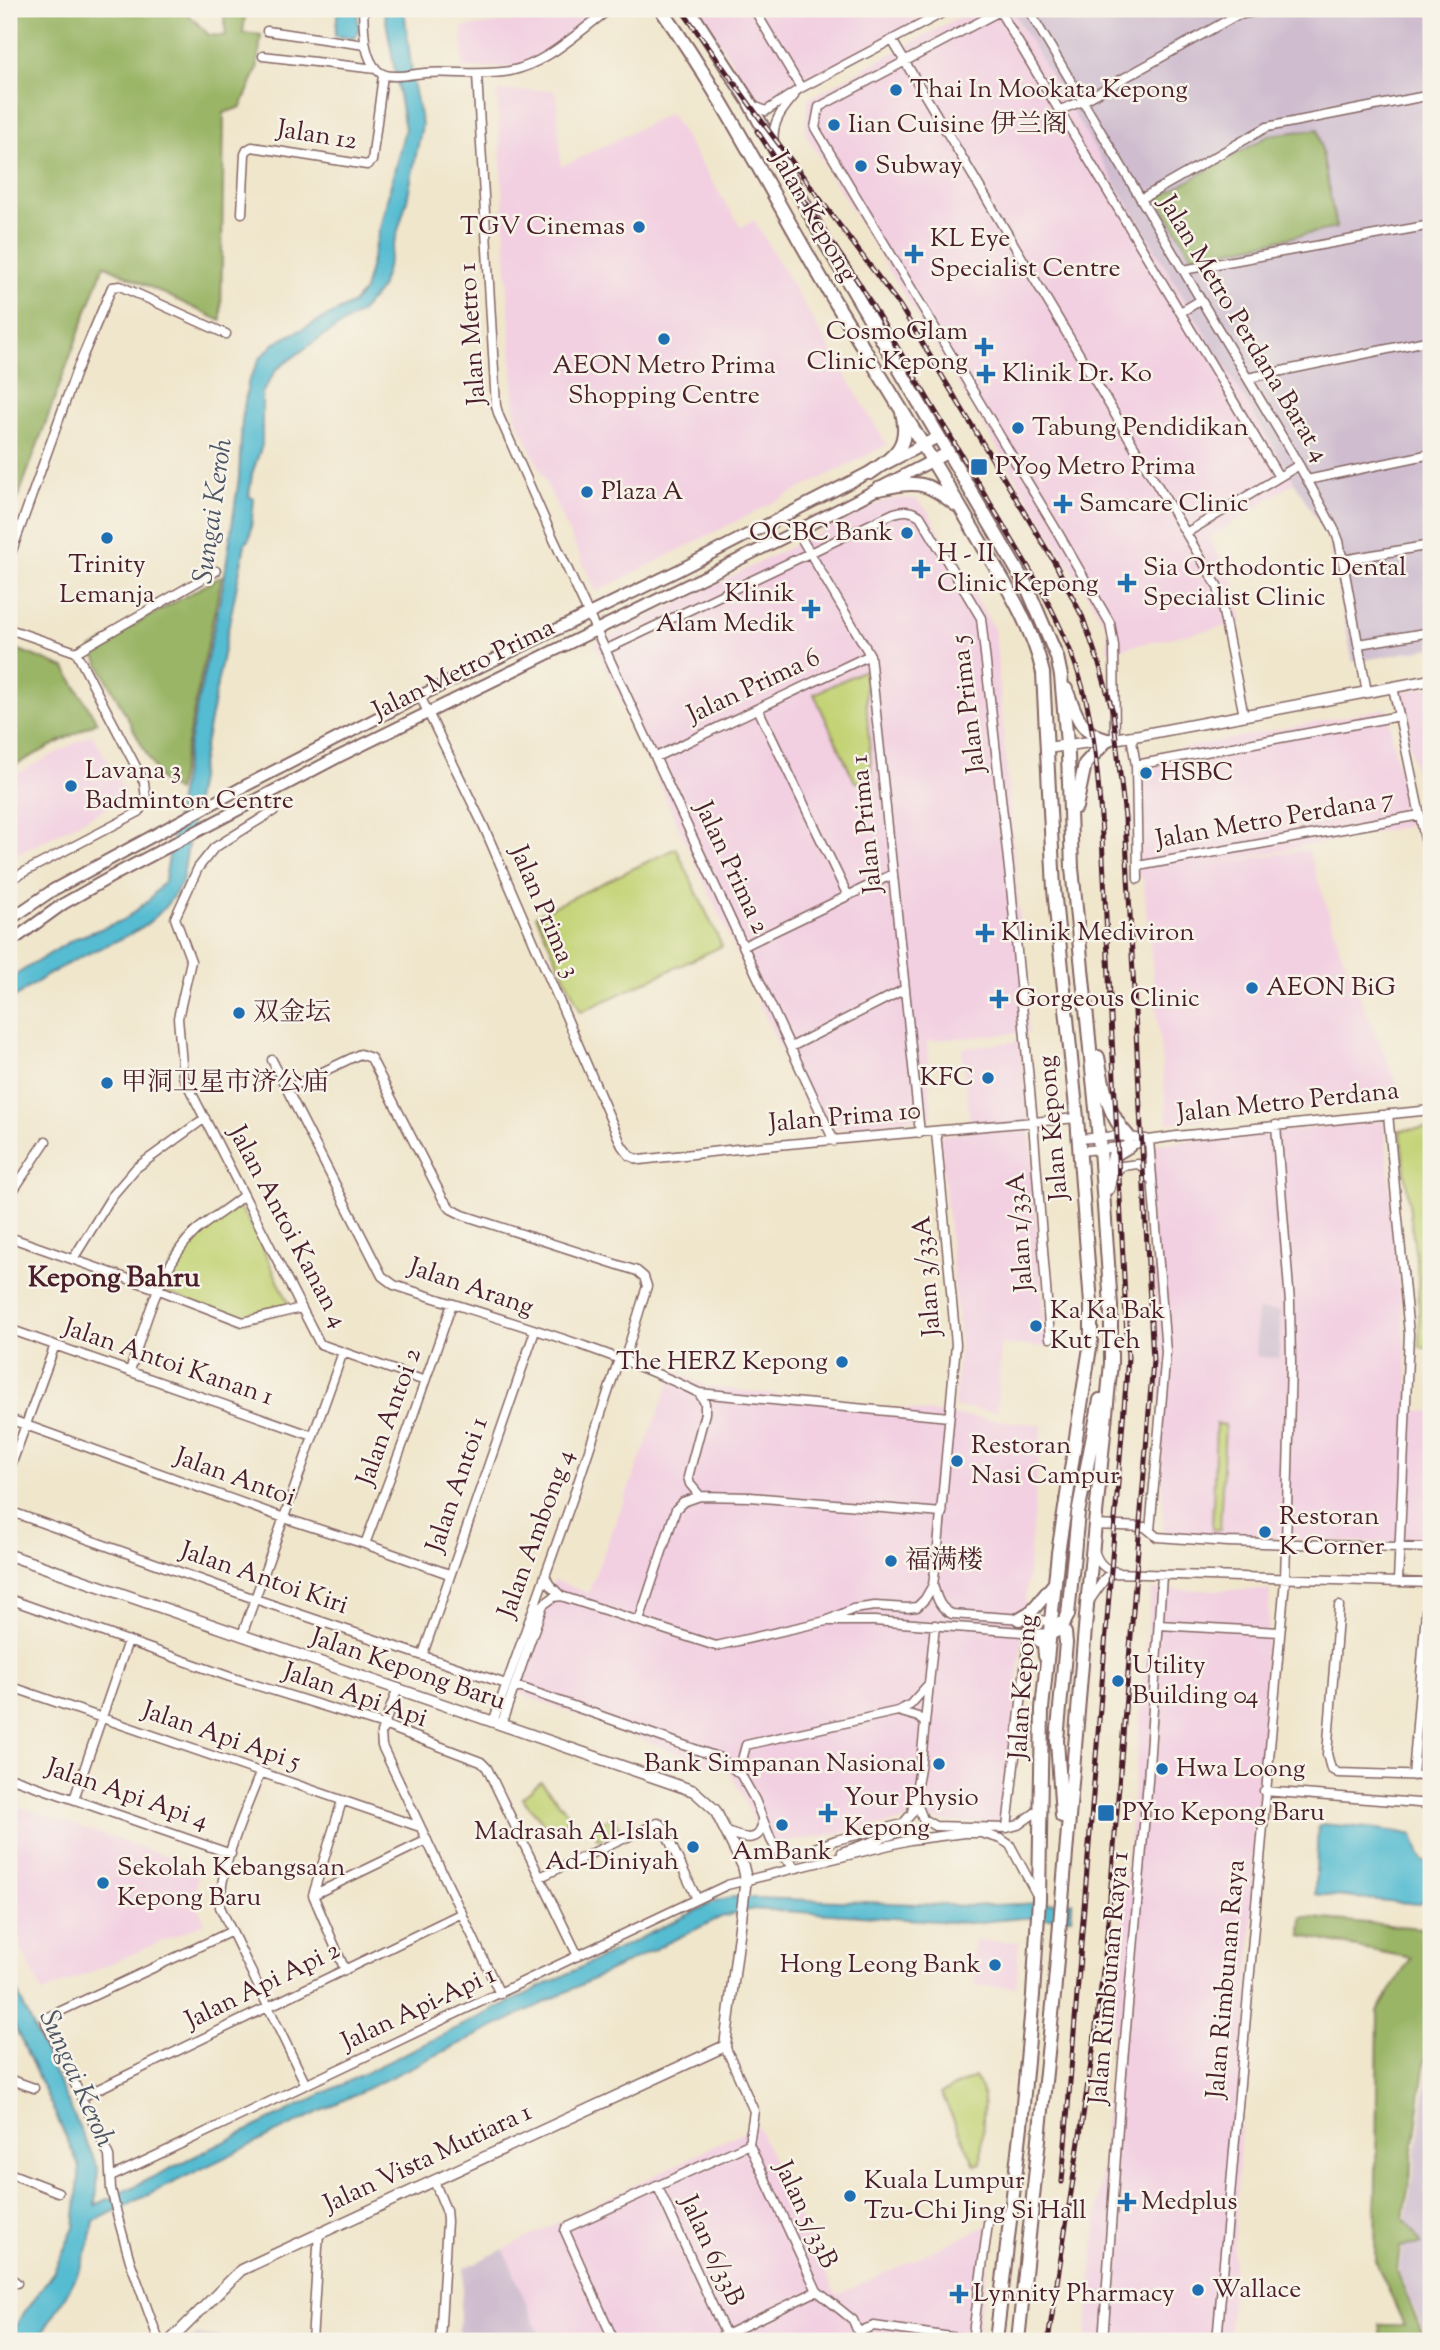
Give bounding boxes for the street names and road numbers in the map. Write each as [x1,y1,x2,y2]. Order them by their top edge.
street label: Jalan 12 [272,111,360,161]
street label: Jalan Kepong [760,143,865,289]
street label: Jalan Metro Perdana Barat 4 [1147,187,1338,469]
street label: Jalan Metro 1 [450,262,497,408]
street label: Jalan Metro Prima [365,610,561,731]
street label: Jalan Prima 5 [942,633,996,777]
street label: Jalan Prima 6 [680,640,827,735]
street label: Jalan Prima 1 [841,753,893,897]
street label: Jalan Metro Perdana 7 [1151,781,1397,860]
street label: Jalan Prima 2 [683,794,778,940]
street label: Jalan Prima 3 [499,838,589,984]
street label: Jalan Kepong [1029,1054,1079,1204]
street label: Jalan Metro Perdana [1173,1073,1401,1133]
street label: Jalan Prima 10 [765,1093,923,1143]
street label: Jalan Antoi Kanan 4 [217,1118,356,1335]
street label: Jalan 1/33A [998,1171,1044,1295]
street label: Jalan 3/33A [904,1214,952,1340]
street label: Jalan Arang [402,1249,538,1327]
street label: Jalan Antoi Kanan 1 [56,1309,278,1416]
street label: Jalan Antoi 2 [347,1343,432,1493]
street label: Jalan Antoi 1 [417,1412,498,1559]
street label: Jalan Antoi [167,1438,301,1517]
street label: Jalan Ambong 4 [489,1445,585,1625]
street label: Jalan Antoi Kiri [173,1532,353,1625]
street label: Jalan Kepong [1000,1613,1048,1763]
street label: Jalan Kepong Baru [304,1619,510,1721]
street label: Jalan Api Api [276,1653,432,1738]
street label: Jalan Api Api 5 [135,1692,305,1781]
street label: Jalan Api Api 4 [39,1749,213,1840]
street label: Jalan Rimbunan Raya 1 [1080,1850,1140,2108]
street label: Jalan Rimbunan Raya [1198,1858,1256,2102]
street label: Jalan Api Api 2 [177,1932,347,2040]
street label: Jalan Api-Api 1 [334,1957,503,2062]
street label: Jalan Vista Mutiara 1 [316,2094,538,2224]
street label: Jalan 5/33B [763,2153,846,2275]
street label: Jalan 6/33B [668,2188,753,2313]

